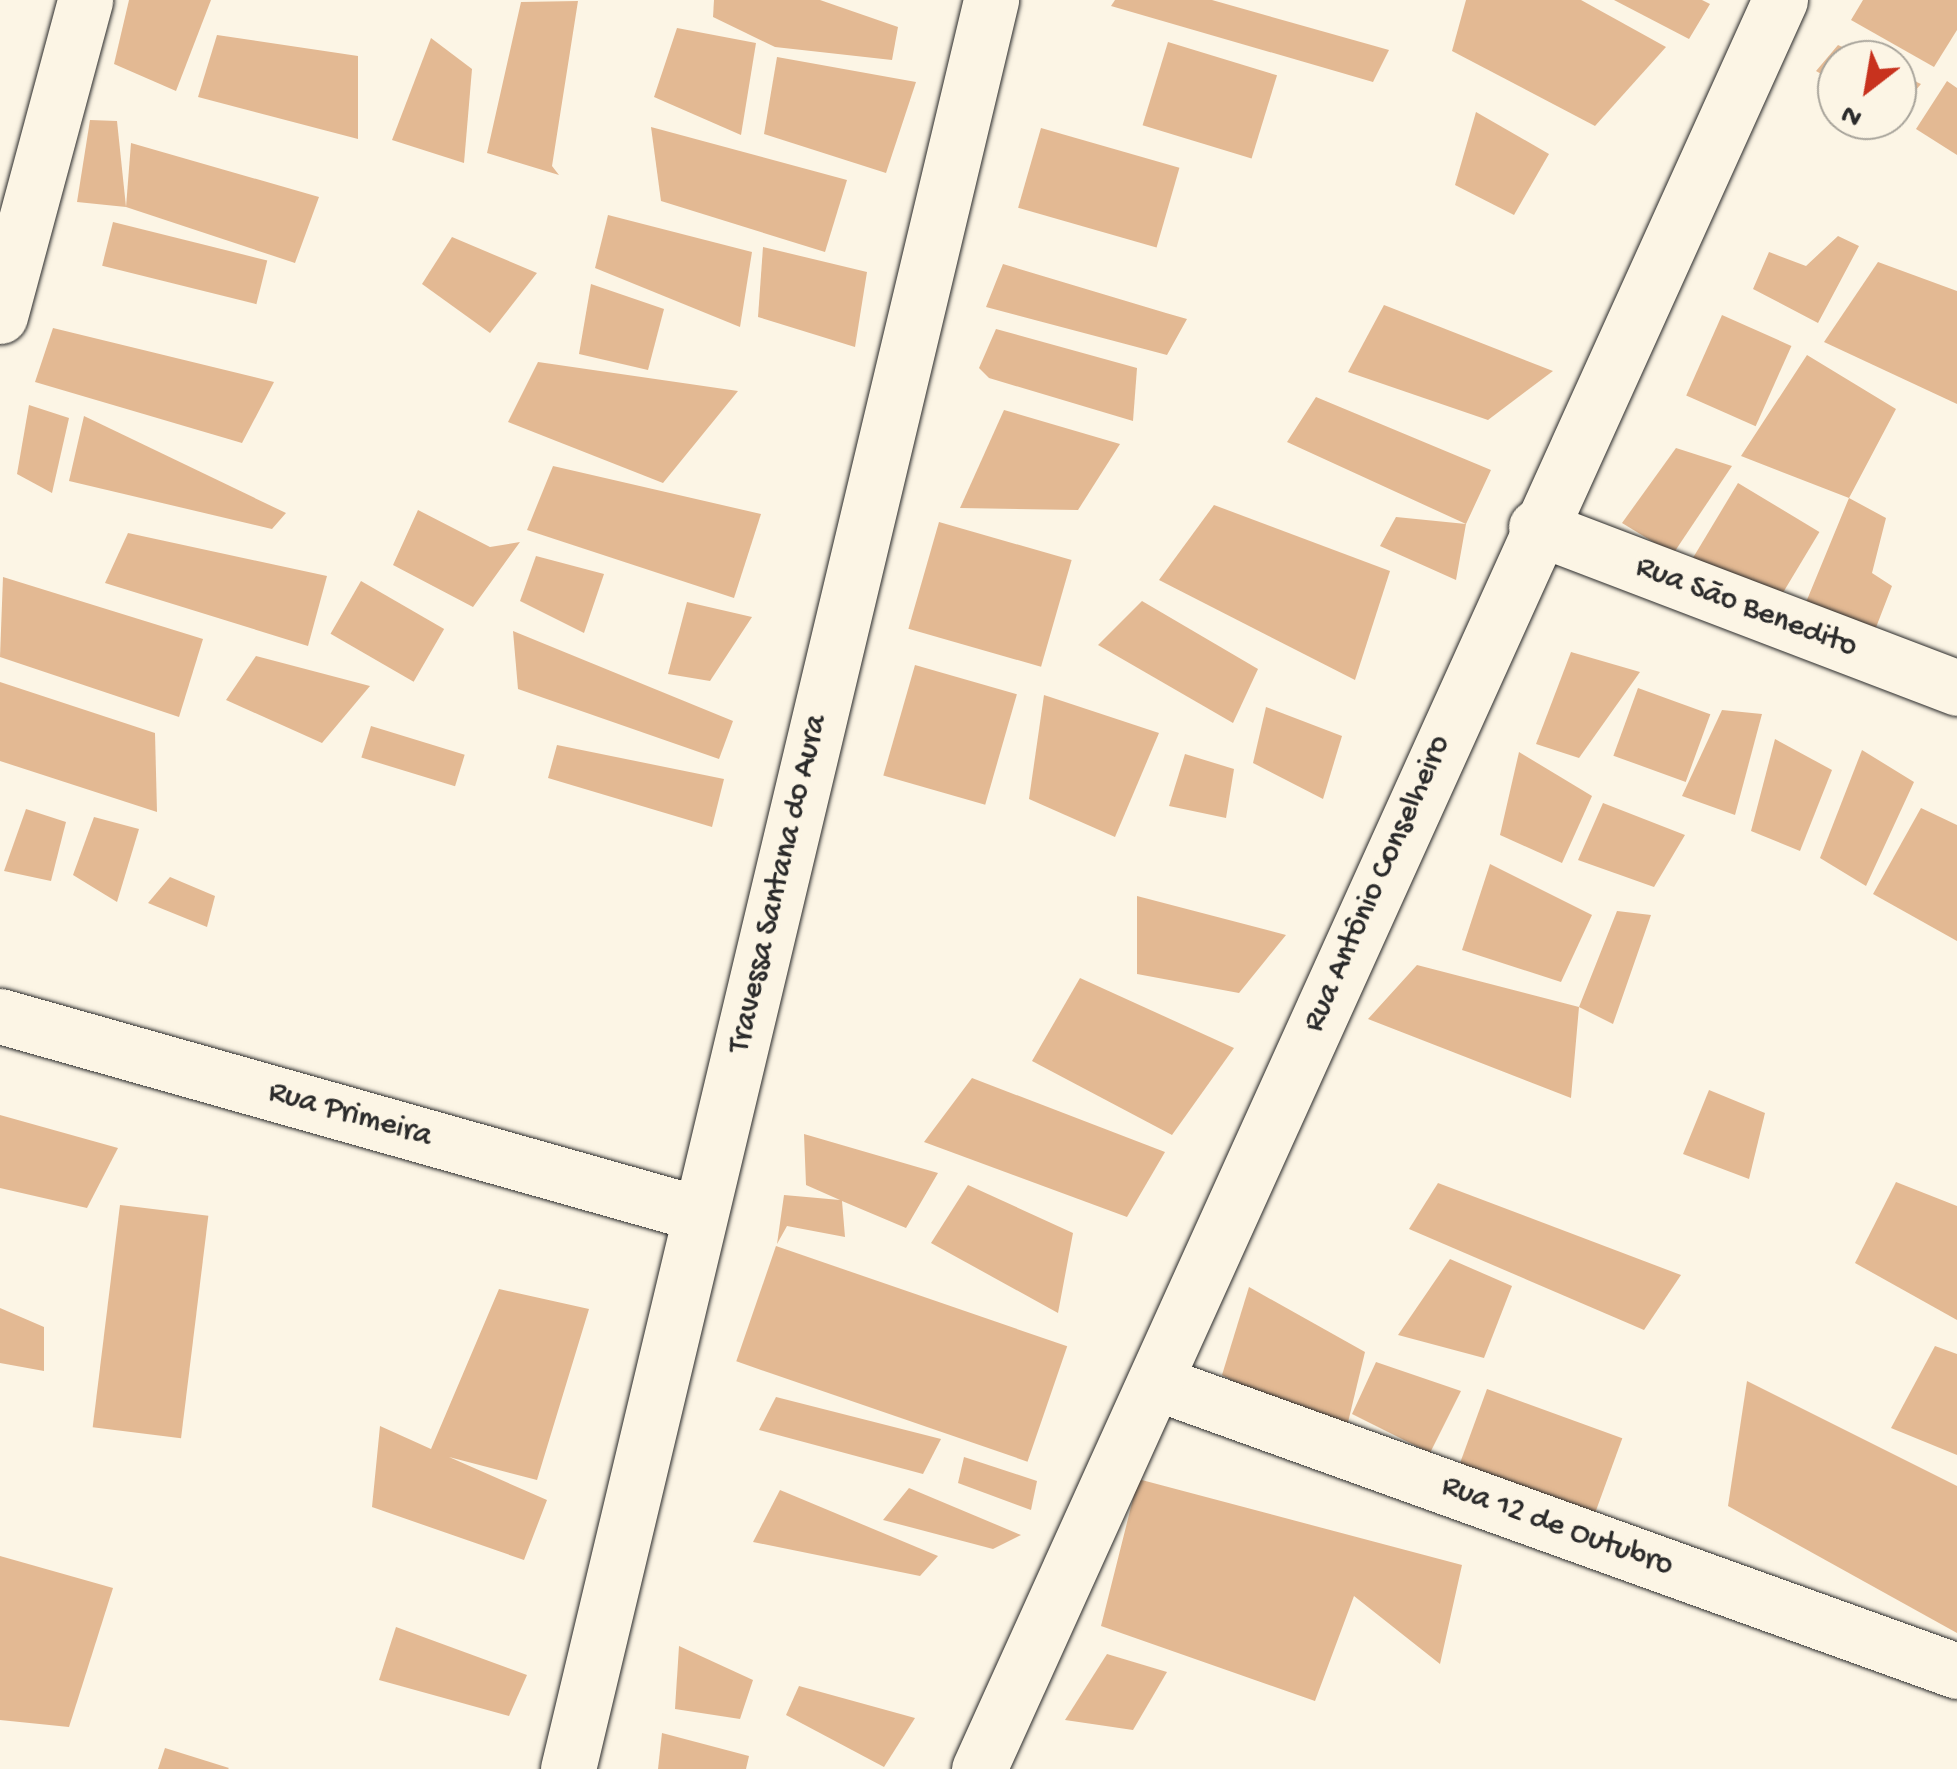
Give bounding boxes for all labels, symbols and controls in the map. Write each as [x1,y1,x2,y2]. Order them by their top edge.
north arrow [1817,40,1917,140]
text: N [1836,96,1869,133]
street label: Rua São Benedito [1630,548,1862,668]
street label: Travessa Santana do Aura [721,711,837,1057]
street label: Rua Antônio Conselheiro [1295,730,1461,1038]
street label: Rua Primeira [264,1073,436,1157]
street label: Rua 12 de Outubro [1436,1467,1678,1587]

